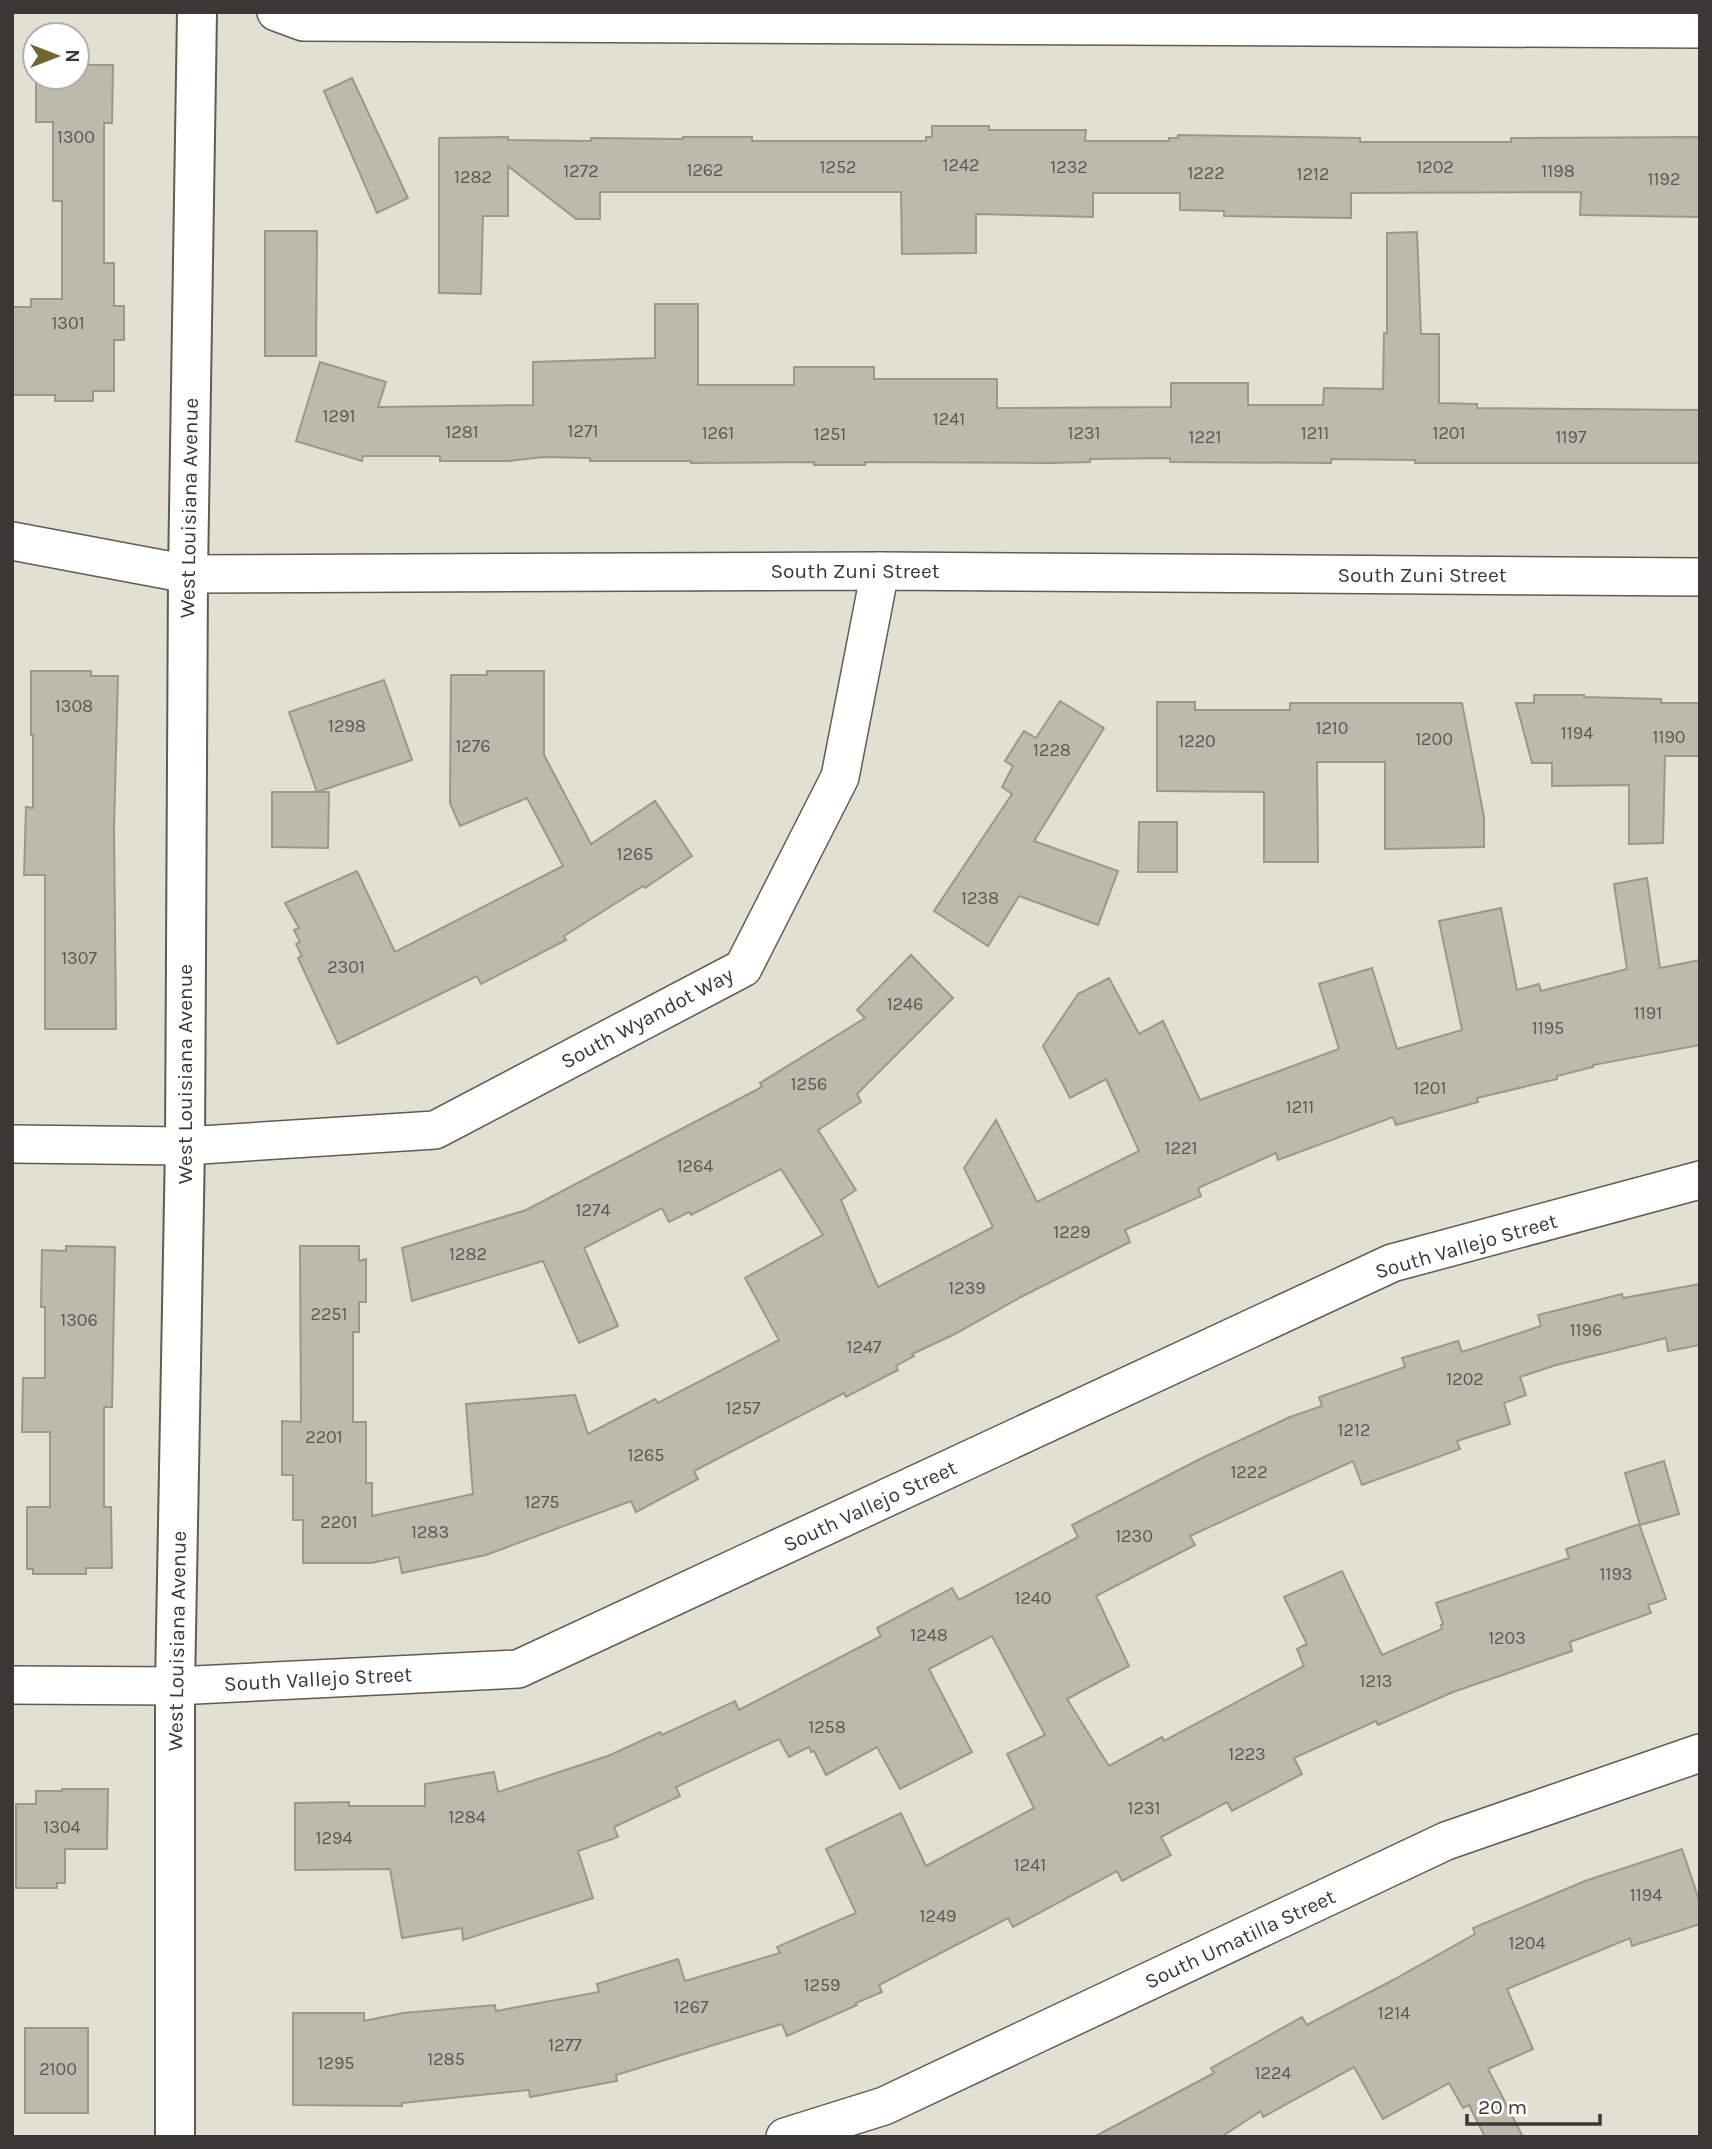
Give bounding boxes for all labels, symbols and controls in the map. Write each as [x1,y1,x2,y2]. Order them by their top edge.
north arrow [21,21,91,91]
text: N [61,49,83,63]
house number: 1300 [57,126,95,148]
house number: 1242 [943,154,979,176]
house number: 1252 [820,156,856,178]
house number: 1232 [1050,156,1088,178]
house number: 1202 [1416,156,1454,178]
house number: 1262 [686,159,724,181]
house number: 1272 [563,160,599,182]
house number: 1198 [1541,160,1575,182]
house number: 1222 [1187,162,1225,184]
house number: 1212 [1297,163,1329,185]
house number: 1282 [454,166,492,188]
house number: 1192 [1648,168,1680,190]
house number: 1301 [51,312,85,334]
street label: West Louisiana Avenue [175,398,203,618]
house number: 1291 [323,405,355,427]
house number: 1241 [933,408,965,430]
house number: 1271 [568,420,598,442]
house number: 1281 [445,421,479,443]
house number: 1261 [702,422,734,444]
house number: 1231 [1068,422,1100,444]
house number: 1211 [1301,422,1329,444]
house number: 1201 [1432,422,1466,444]
house number: 1251 [814,423,846,445]
house number: 1221 [1189,426,1221,448]
house number: 1197 [1556,426,1587,448]
street label: South Zuni Street [770,559,940,583]
street label: South Zuni Street [1337,563,1507,587]
house number: 1308 [55,695,93,717]
house number: 1298 [328,715,366,737]
house number: 1210 [1315,717,1349,739]
house number: 1194 [1561,722,1593,744]
house number: 1190 [1652,726,1686,748]
house number: 1200 [1415,728,1453,750]
house number: 1220 [1178,730,1216,752]
house number: 1276 [455,735,491,757]
house number: 1228 [1033,739,1071,761]
house number: 1265 [617,843,653,865]
house number: 1238 [961,887,999,909]
house number: 1307 [61,947,97,969]
house number: 2301 [327,956,365,978]
street label: South Wyandot Way [557,962,737,1074]
street label: West Louisiana Avenue [173,964,197,1184]
house number: 1246 [887,993,923,1015]
house number: 1191 [1634,1002,1662,1024]
house number: 1195 [1532,1017,1564,1039]
house number: 1256 [791,1073,827,1095]
house number: 1201 [1413,1077,1447,1099]
house number: 1211 [1286,1096,1314,1118]
house number: 1221 [1165,1137,1197,1159]
house number: 1264 [677,1155,713,1177]
house number: 1274 [576,1199,610,1221]
street label: South Vallejo Street [1372,1208,1560,1283]
house number: 1229 [1053,1221,1091,1243]
house number: 1282 [449,1243,487,1265]
house number: 1239 [948,1277,986,1299]
house number: 2251 [311,1303,347,1325]
house number: 1306 [60,1309,98,1331]
house number: 1196 [1570,1319,1602,1341]
house number: 1247 [847,1336,882,1358]
house number: 1202 [1446,1368,1484,1390]
house number: 1257 [726,1397,761,1419]
house number: 1212 [1338,1419,1370,1441]
house number: 2201 [305,1426,343,1448]
house number: 1265 [628,1444,664,1466]
street label: South Vallejo Street [780,1455,961,1557]
house number: 1222 [1230,1461,1268,1483]
house number: 1275 [525,1491,560,1513]
house number: 2201 [320,1511,358,1533]
house number: 1283 [411,1521,449,1543]
house number: 1230 [1115,1525,1153,1547]
street label: West Louisiana Avenue [163,1531,191,1751]
house number: 1193 [1600,1563,1632,1585]
house number: 1240 [1014,1587,1052,1609]
house number: 1248 [910,1624,948,1646]
house number: 1203 [1488,1627,1526,1649]
street label: South Vallejo Street [223,1662,413,1696]
house number: 1213 [1360,1670,1392,1692]
house number: 1258 [808,1716,846,1738]
house number: 1223 [1228,1743,1266,1765]
house number: 1231 [1128,1797,1160,1819]
house number: 1284 [448,1806,486,1828]
house number: 1304 [43,1816,81,1838]
house number: 1294 [316,1827,352,1849]
house number: 1241 [1014,1854,1046,1876]
street label: South Umatilla Street [1141,1884,1339,1994]
house number: 1194 [1630,1884,1662,1906]
house number: 1249 [920,1905,956,1927]
house number: 1204 [1508,1932,1546,1954]
house number: 1259 [804,1974,840,1996]
house number: 1267 [673,1996,709,2018]
house number: 1214 [1378,2002,1410,2024]
house number: 1277 [548,2034,582,2056]
house number: 1285 [427,2048,465,2070]
house number: 1295 [318,2052,354,2074]
house number: 2100 [39,2058,77,2080]
house number: 1224 [1255,2062,1291,2084]
scale bar [1467,2082,1600,2126]
text: 20 m [1478,2095,1527,2119]

